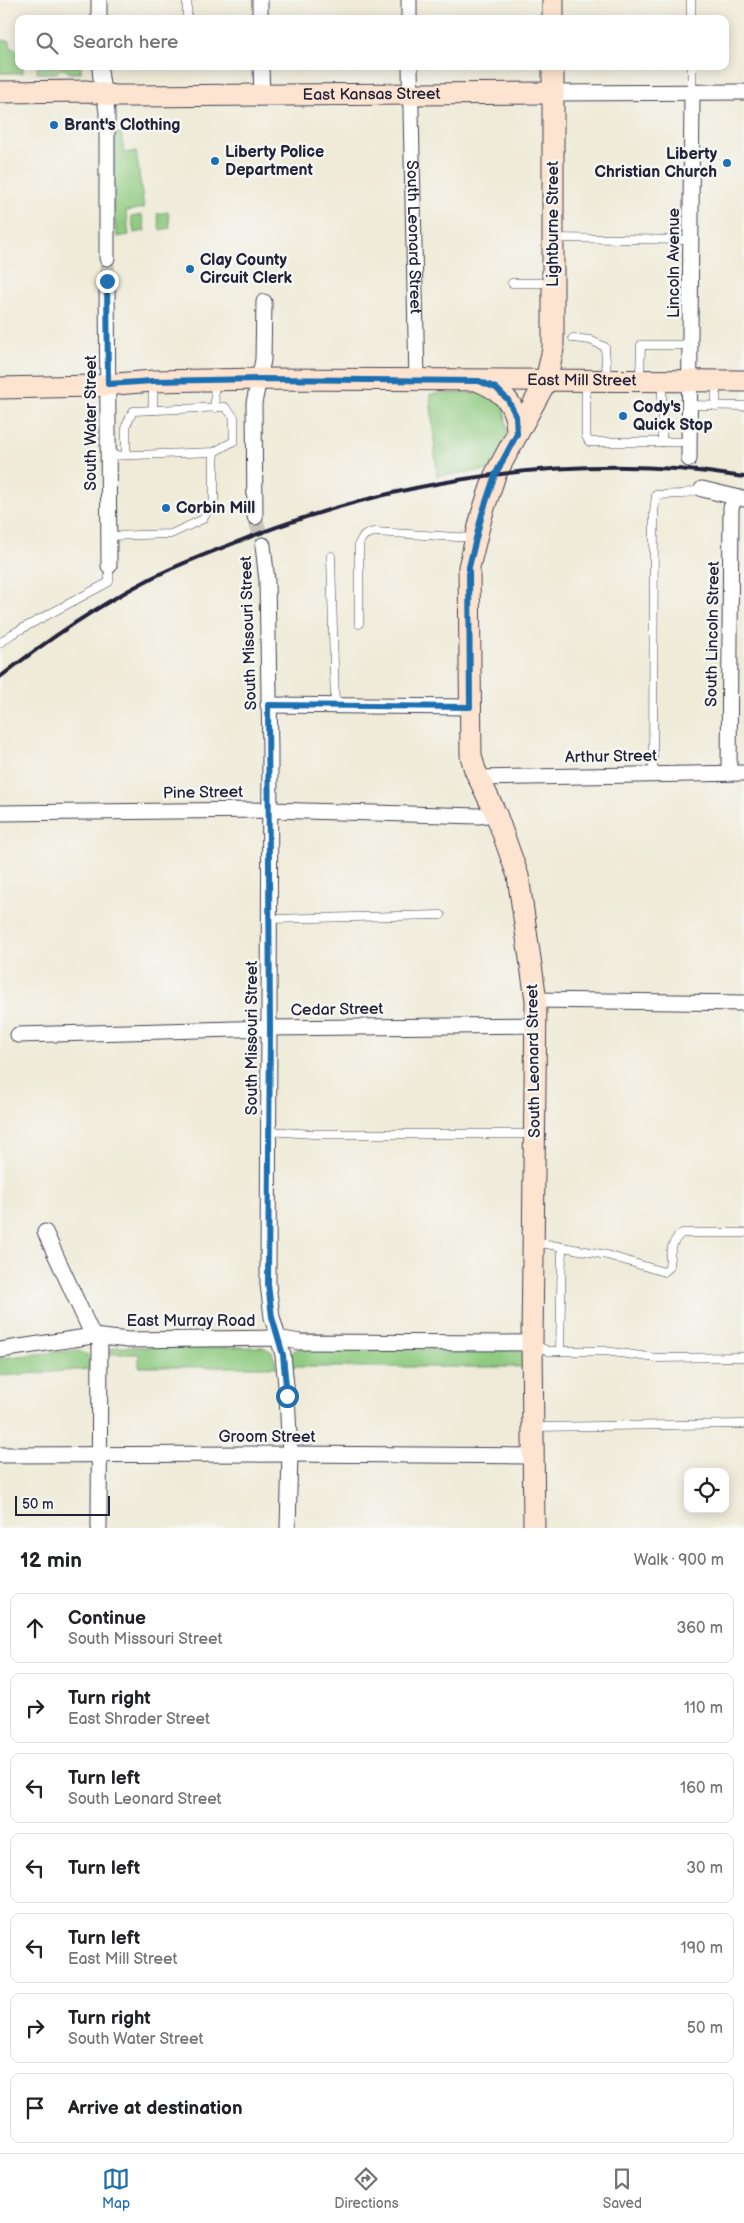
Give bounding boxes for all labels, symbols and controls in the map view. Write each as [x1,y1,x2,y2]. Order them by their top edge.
search box [15,15,729,70]
icon: search [33,29,61,57]
text: Search here [73,31,178,54]
street label: East Kansas Street [303,84,441,104]
place label: Brant's Clothing [64,116,180,135]
marker: Brant's Clothing [48,119,60,131]
place label: Liberty Police Department [225,143,324,180]
place label: Liberty Christian Church [595,145,718,182]
marker: Liberty Police Department [209,155,221,167]
marker: Liberty Christian Church [721,157,733,169]
street label: South Leonard Street [403,160,425,314]
street label: Lightburne Street [544,161,563,287]
street label: Lincoln Avenue [665,207,684,318]
place label: Clay County Circuit Clerk [200,251,293,288]
marker: Clay County Circuit Clerk [184,263,196,275]
route end [96,270,119,293]
street label: South Water Street [82,355,101,491]
street label: East Mill Street [527,371,637,390]
place label: Cody's Quick Stop [633,398,713,435]
marker: Cody's Quick Stop [617,410,629,422]
place label: Corbin Mill [176,499,255,518]
marker: Corbin Mill [160,502,172,514]
street label: South Missouri Street [237,555,261,710]
street label: South Lincoln Street [702,561,724,707]
street label: Arthur Street [565,747,657,767]
street label: Pine Street [163,783,243,803]
street label: South Missouri Street [243,961,262,1115]
street label: South Leonard Street [523,984,545,1138]
street label: Cedar Street [290,1000,384,1020]
street label: East Murray Road [127,1312,255,1331]
route start [276,1385,299,1408]
street label: Groom Street [219,1428,315,1447]
map controls [684,1468,729,1513]
button: locate [684,1468,729,1513]
scale bar [15,1493,110,1516]
text: 50 m [22,1496,54,1513]
text: 12 min [20,1548,82,1573]
text: Walk · 900 m [634,1551,724,1570]
text: Continue [68,1607,146,1630]
icon: ahead [21,1614,49,1642]
text: 360 m [676,1619,723,1638]
text: South Missouri Street [68,1630,222,1649]
text: Turn right [68,1687,151,1710]
icon: right [21,1694,49,1722]
text: 110 m [684,1699,723,1718]
text: East Shrader Street [68,1710,210,1729]
text: Turn left [68,1767,140,1790]
icon: left [21,1774,49,1802]
text: 160 m [680,1779,723,1798]
text: South Leonard Street [68,1790,222,1809]
icon: left [21,1854,49,1882]
text: Turn left [68,1857,140,1880]
text: 30 m [686,1859,723,1878]
text: Turn left [68,1927,140,1950]
icon: left [21,1934,49,1962]
text: 190 m [681,1939,723,1958]
text: East Mill Street [68,1950,177,1969]
text: Turn right [68,2007,151,2030]
icon: right [21,2014,49,2042]
text: 50 m [687,2019,723,2038]
text: South Water Street [68,2030,203,2049]
icon: arrive [21,2094,49,2122]
text: Arrive at destination [68,2097,243,2120]
tab: Map [102,2165,130,2212]
tab: Directions [334,2165,399,2212]
tab: Saved [603,2165,642,2212]

